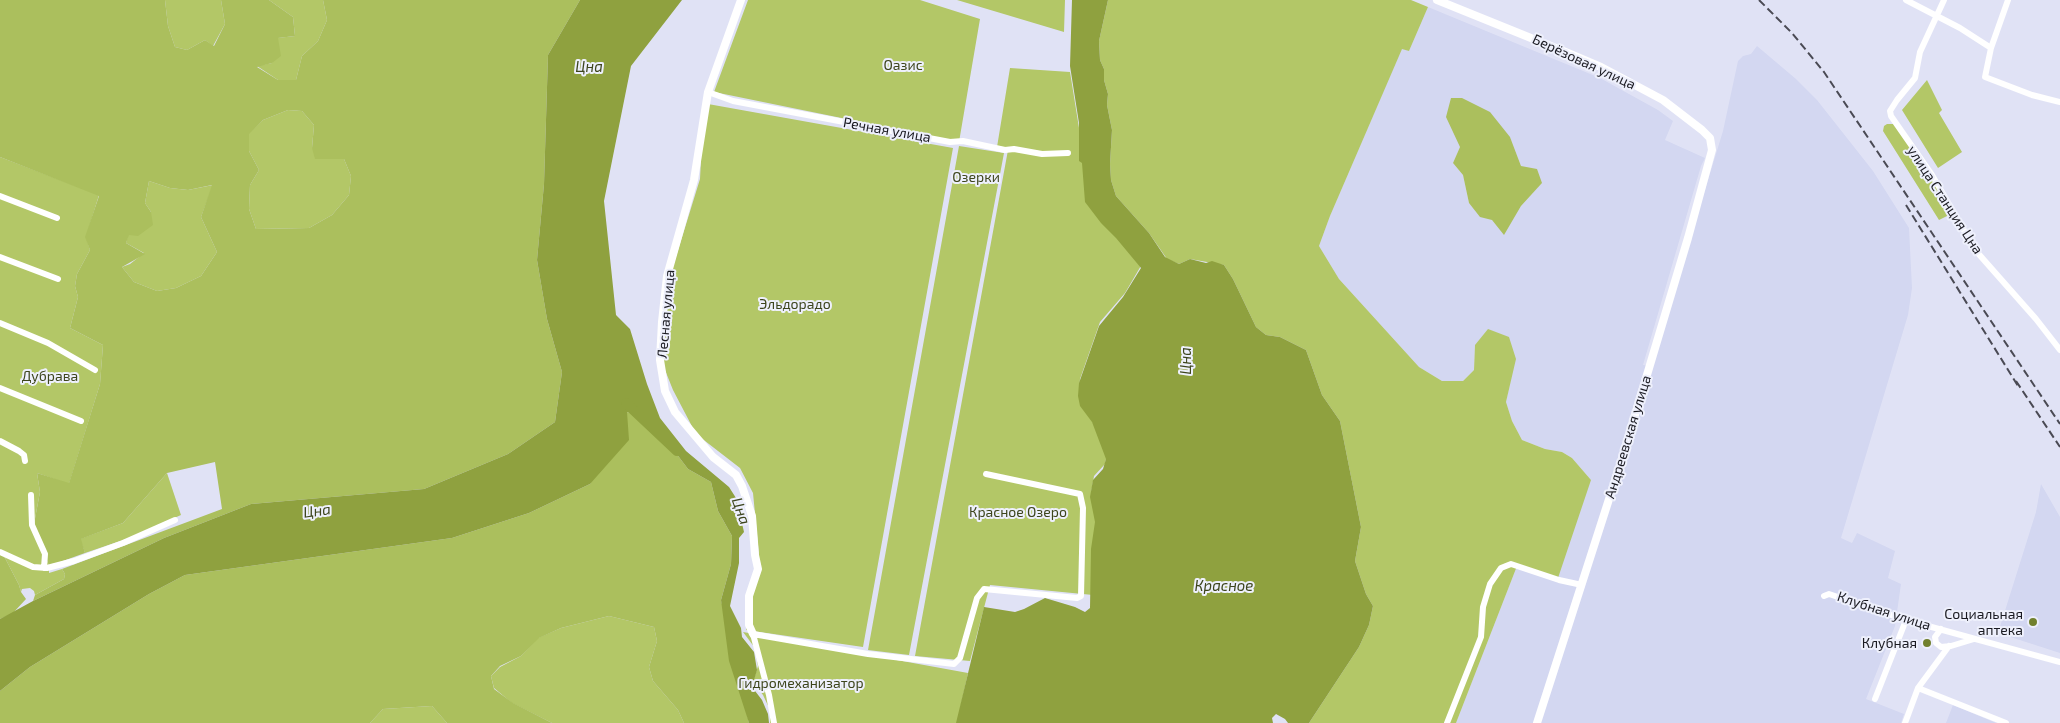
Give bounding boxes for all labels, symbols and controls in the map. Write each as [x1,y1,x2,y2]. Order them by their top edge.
street label: Берёзовая улица [1530,31,1638,93]
park label: Оазис [883,57,923,73]
water label: Цна [575,58,603,76]
street label: Речная улица [842,114,932,146]
street label: улица Станция Цна [1904,143,1986,257]
park label: Озерки [952,169,1000,185]
street label: Лесная улица [654,269,678,359]
park label: Эльдорадо [759,296,831,312]
water label: Цна [1177,347,1195,375]
park label: Дубрава [22,368,78,384]
street label: Андреевская улица [1601,373,1655,501]
water label: Цна [728,495,754,527]
water label: Цна [302,500,332,522]
park label: Красное Озеро [969,504,1067,520]
water label: Красное [1195,577,1253,595]
street label: Клубная улица [1835,588,1933,634]
place label: Социальная аптека [1944,606,2023,638]
marker: Социальная аптека [2027,616,2039,628]
place label: Клубная [1862,635,1917,651]
marker: Клубная [1921,637,1933,649]
park label: Гидромеханизатор [738,675,864,691]

